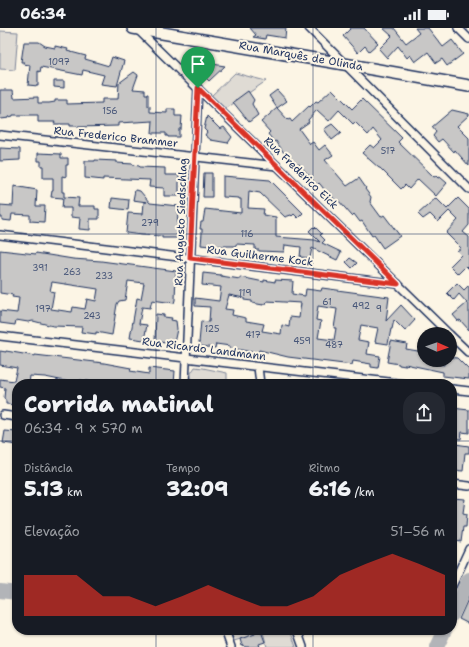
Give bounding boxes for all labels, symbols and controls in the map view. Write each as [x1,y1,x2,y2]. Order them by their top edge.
text: 06:34 [20,4,66,24]
street label: Rua Marquês de Olinda [238,38,364,74]
pin [181,47,215,88]
icon: arrive [187,53,209,75]
house number: 1097 [48,56,70,68]
house number: 156 [102,105,118,117]
street label: Rua Frederico Brammer [53,123,179,151]
street label: Rua Frederico Eick [260,133,342,213]
house number: 517 [381,145,395,157]
street label: Rua Augusto Siedschlag [171,158,191,286]
house number: 279 [141,217,159,229]
house number: 116 [240,228,254,240]
street label: Rua Guilherme Kock [206,242,314,270]
house number: 391 [32,262,48,274]
house number: 263 [63,266,81,278]
house number: 233 [95,270,113,282]
house number: 119 [238,287,252,299]
house number: 61 [322,296,332,308]
house number: 492 [352,300,370,312]
house number: 197 [35,303,51,315]
house number: 9 [376,303,382,315]
house number: 243 [83,310,101,322]
house number: 125 [205,323,219,335]
north arrow [417,327,457,367]
map controls [417,327,457,367]
house number: 417 [245,329,261,341]
street label: Rua Ricardo Landmann [141,334,267,364]
house number: 459 [293,335,311,347]
house number: 487 [325,339,343,351]
text: Corrida matinal [24,390,214,419]
button: share [403,392,445,434]
text: 06:34 · 9 × 570 m [24,420,143,437]
text: Distância [24,461,73,476]
text: Tempo [166,461,200,476]
text: Ritmo [309,461,340,476]
text: 5.13 [24,476,63,502]
text: 32:09 [166,476,228,502]
text: 6:16 [309,476,351,502]
text: km [63,485,82,500]
text: /km [351,485,374,500]
text: Elevação [24,523,80,540]
text: 51–56 m [391,523,445,540]

